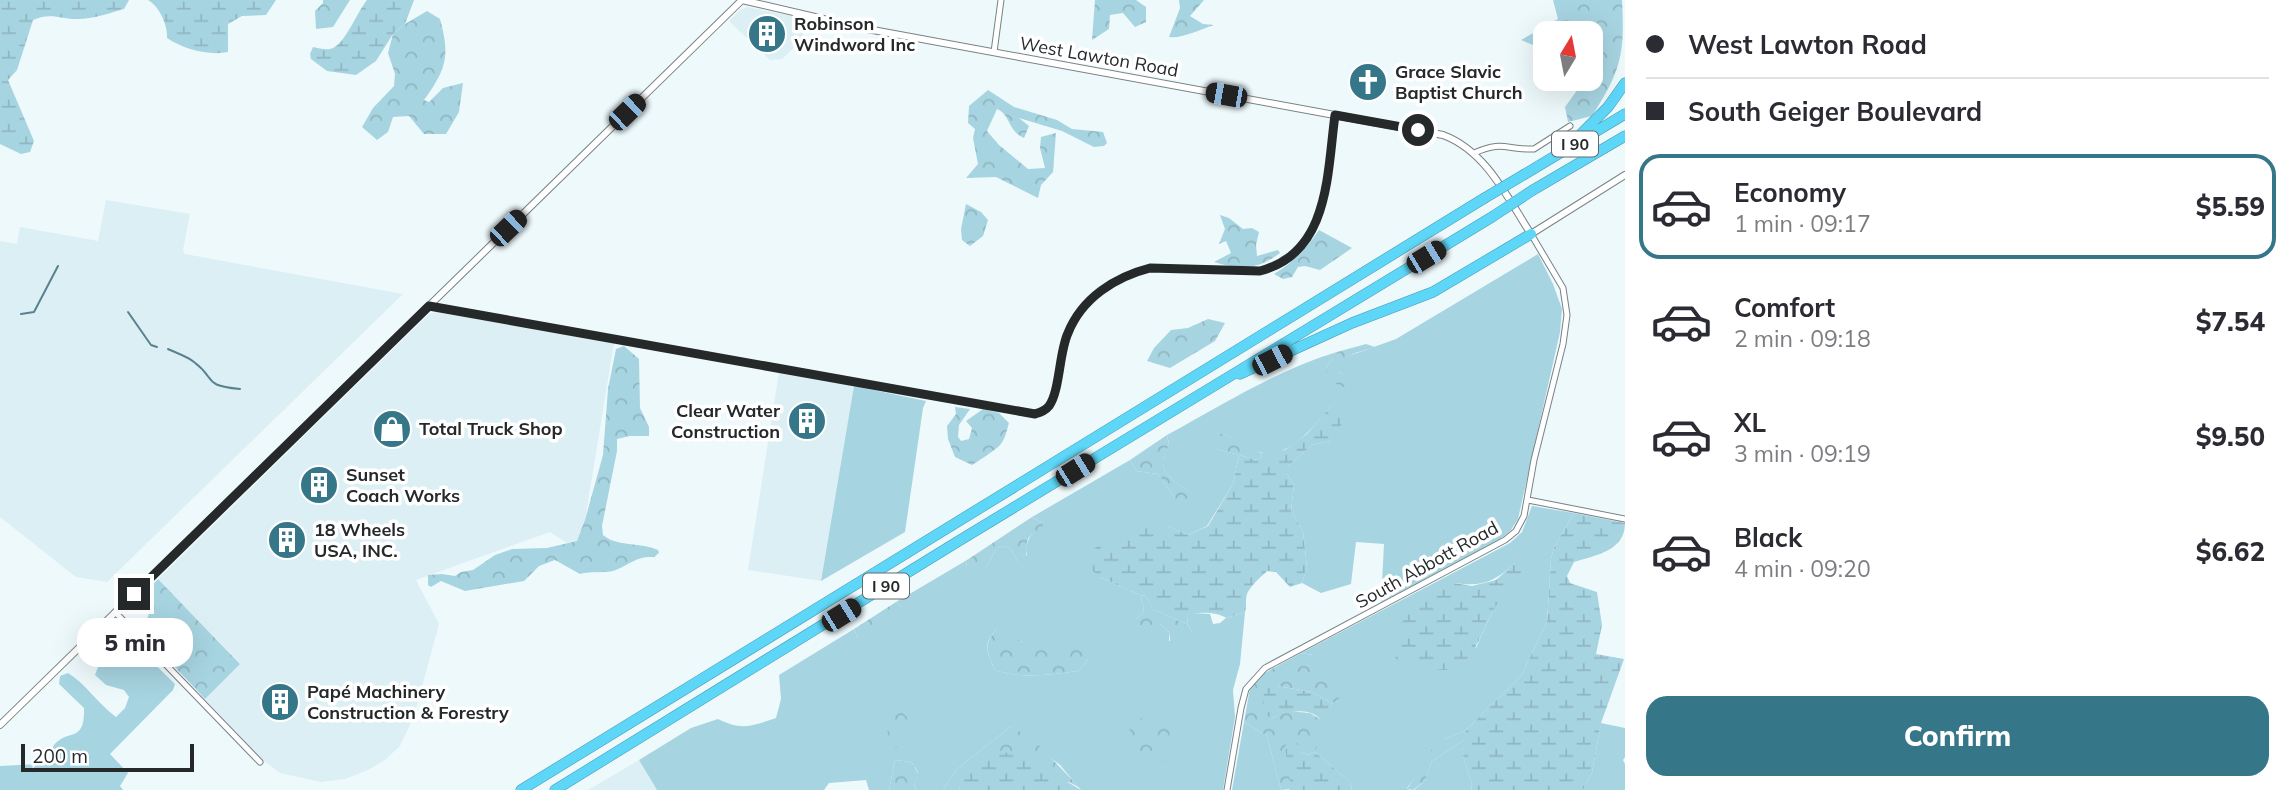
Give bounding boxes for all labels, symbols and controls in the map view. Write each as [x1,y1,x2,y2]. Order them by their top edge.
place label: Robinson Windword Inc [794,12,915,56]
building icon: Robinson Windword Inc [746,13,788,55]
north arrow [1533,21,1603,91]
map controls [1533,21,1603,91]
text: West Lawton Road [1688,28,1927,61]
street label: West Lawton Road [1018,31,1180,82]
place label: Grace Slavic Baptist Church [1395,60,1523,104]
church icon: Grace Slavic Baptist Church [1347,61,1389,103]
car [1204,81,1249,109]
car [605,90,650,134]
text: South Geiger Boulevard [1688,95,1982,128]
route start [1402,114,1434,146]
road number: I 90 [1552,132,1598,156]
icon: car [1650,175,1713,238]
text: Economy [1734,176,1846,209]
text: $5.59 [2196,190,2265,223]
car [486,206,531,250]
text: 1 min · 09:17 [1734,209,1871,238]
car [1403,237,1450,277]
icon: car [1650,290,1713,353]
text: Comfort [1734,291,1835,324]
text: $7.54 [2196,305,2265,338]
text: 2 min · 09:18 [1734,324,1871,353]
car [1249,341,1296,379]
place label: Clear Water Construction [671,399,781,443]
building icon: Clear Water Construction [786,400,828,442]
icon: car [1650,405,1713,468]
text: XL [1734,406,1766,439]
shop icon: Total Truck Shop [371,408,413,450]
place label: Total Truck Shop [419,417,563,440]
text: $9.50 [2196,420,2265,453]
text: 3 min · 09:19 [1734,439,1871,468]
car [1052,450,1099,490]
place label: Sunset Coach Works [346,463,460,507]
building icon: Sunset Coach Works [298,464,340,506]
street label: South Abbott Road [1351,516,1502,613]
place label: 18 Wheels USA, INC. [314,518,405,562]
building icon: 18 Wheels USA, INC. [266,519,308,561]
icon: car [1650,520,1713,583]
text: Black [1734,521,1802,554]
text: $6.62 [2196,535,2265,568]
text: 4 min · 09:20 [1734,554,1871,583]
road number: I 90 [863,573,909,598]
route end [118,578,150,610]
car [818,595,865,635]
callout: 5 min [76,618,192,668]
text: 5 min [104,628,166,657]
place label: Papé Machinery Construction & Forestry [307,680,509,724]
building icon: Papé Machinery Construction & Forestry [259,681,301,723]
button: Confirm [1646,696,2269,776]
scale bar [21,741,194,773]
text: 200 m [32,744,88,768]

